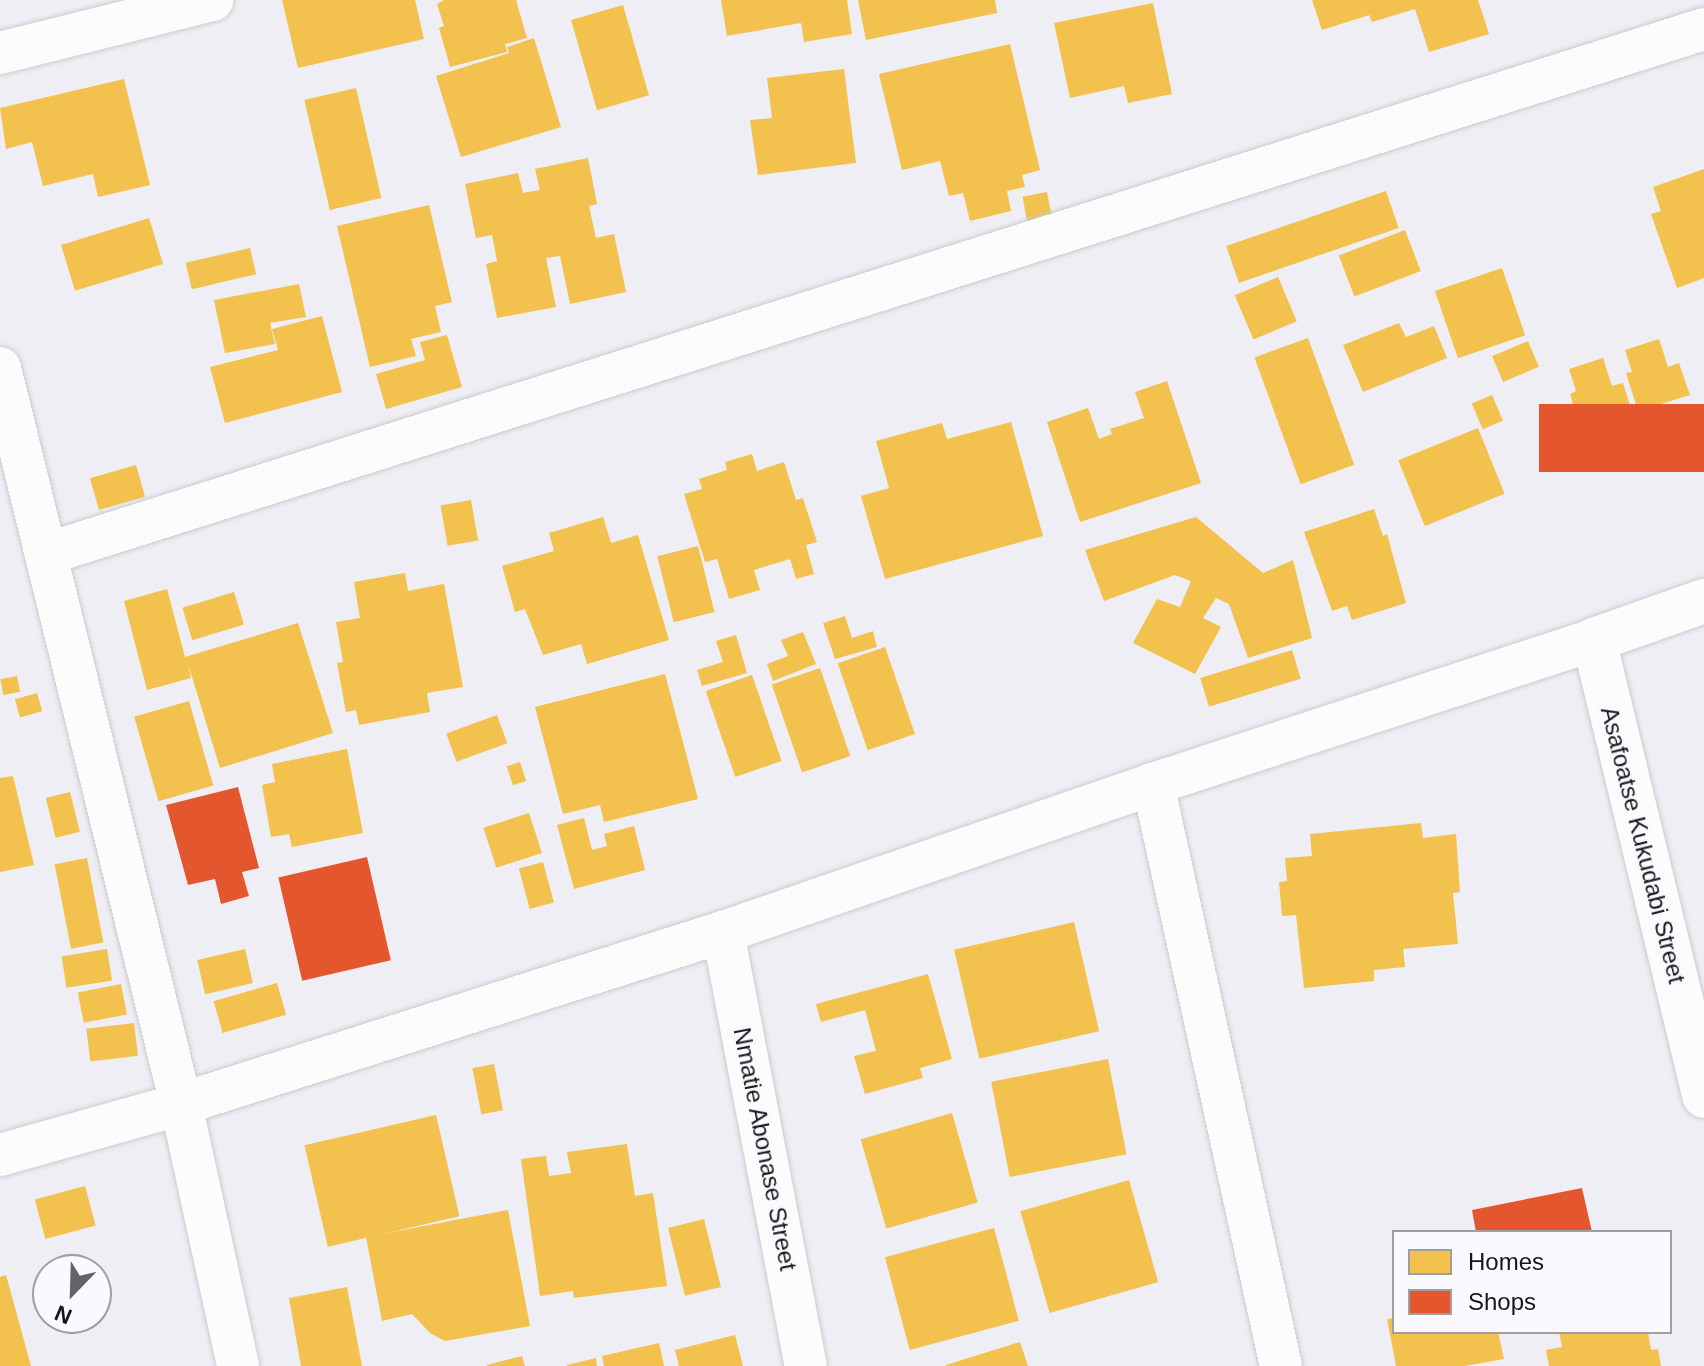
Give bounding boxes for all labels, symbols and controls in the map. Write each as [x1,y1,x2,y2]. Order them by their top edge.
street label: Asafoatse Kukudabi Street [1595,704,1691,986]
street label: Nmatie Abonase Street [727,1024,803,1274]
legend [1392,1230,1672,1334]
text: Homes [1468,1248,1544,1275]
north arrow [32,1254,112,1334]
text: Shops [1468,1288,1536,1315]
text: N [51,1300,75,1329]

